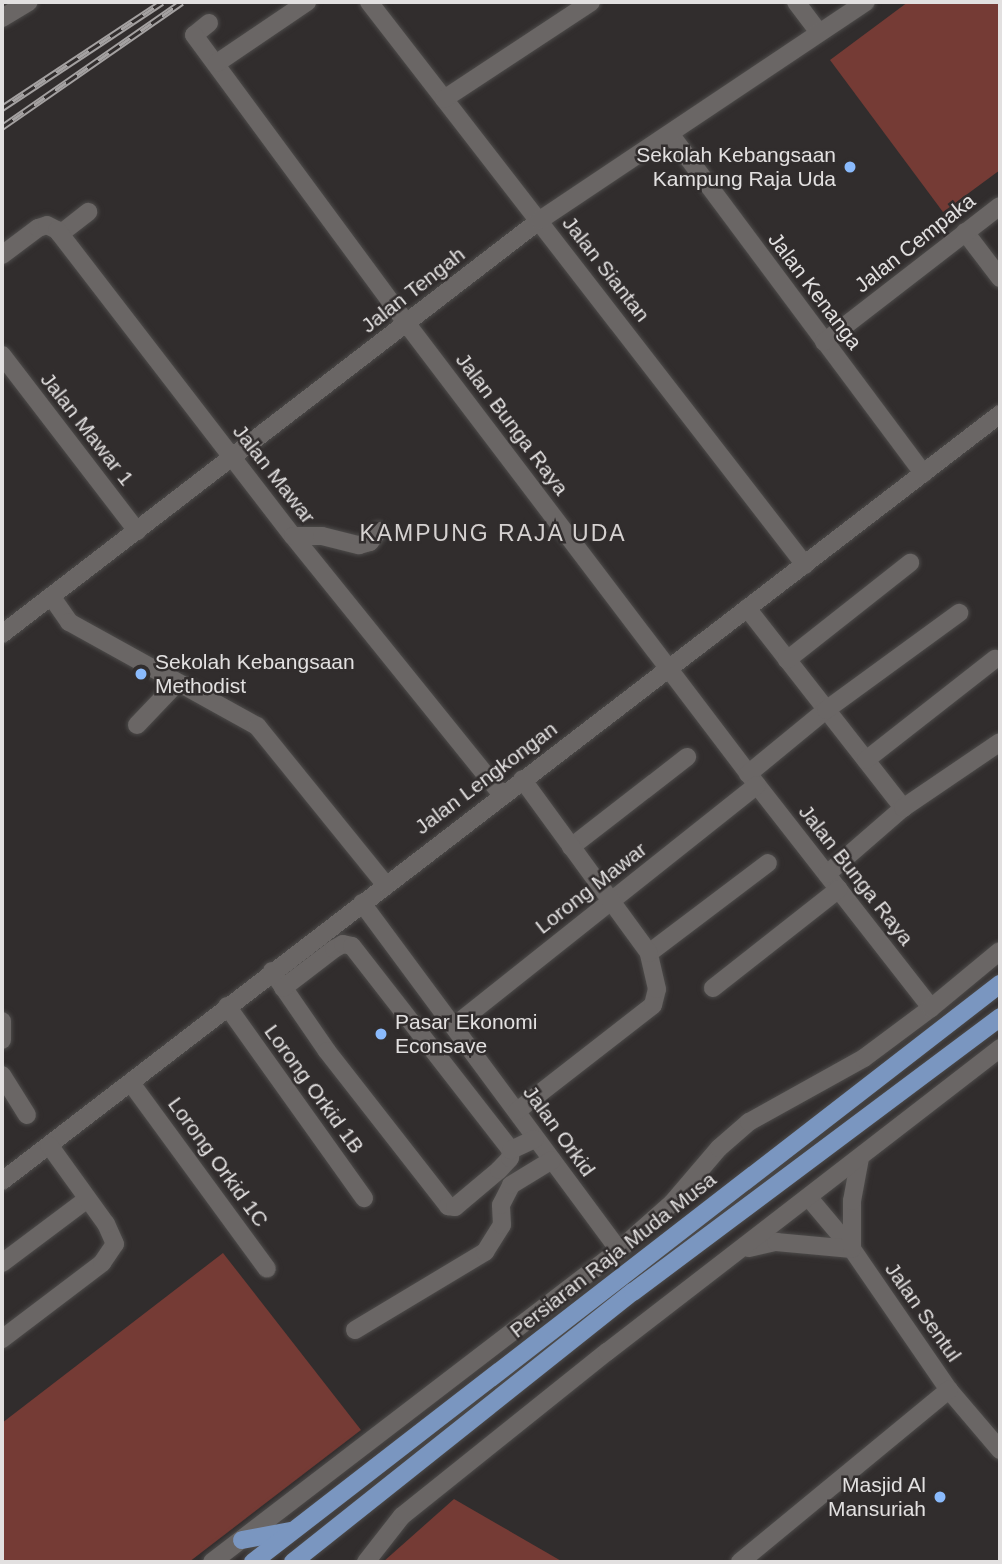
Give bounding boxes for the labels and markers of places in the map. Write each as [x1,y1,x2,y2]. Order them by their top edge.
place label: Sekolah Kebangsaan Kampung Raja Uda [636,142,836,192]
marker: Sekolah Kebangsaan Kampung Raja Uda [842,159,858,175]
place label: Sekolah Kebangsaan Methodist [155,649,355,699]
marker: Sekolah Kebangsaan Methodist [133,666,149,682]
place label: Pasar Ekonomi Econsave [395,1009,537,1059]
marker: Pasar Ekonomi Econsave [373,1026,389,1042]
place label: Masjid Al Mansuriah [828,1472,926,1522]
marker: Masjid Al Mansuriah [932,1489,948,1505]

